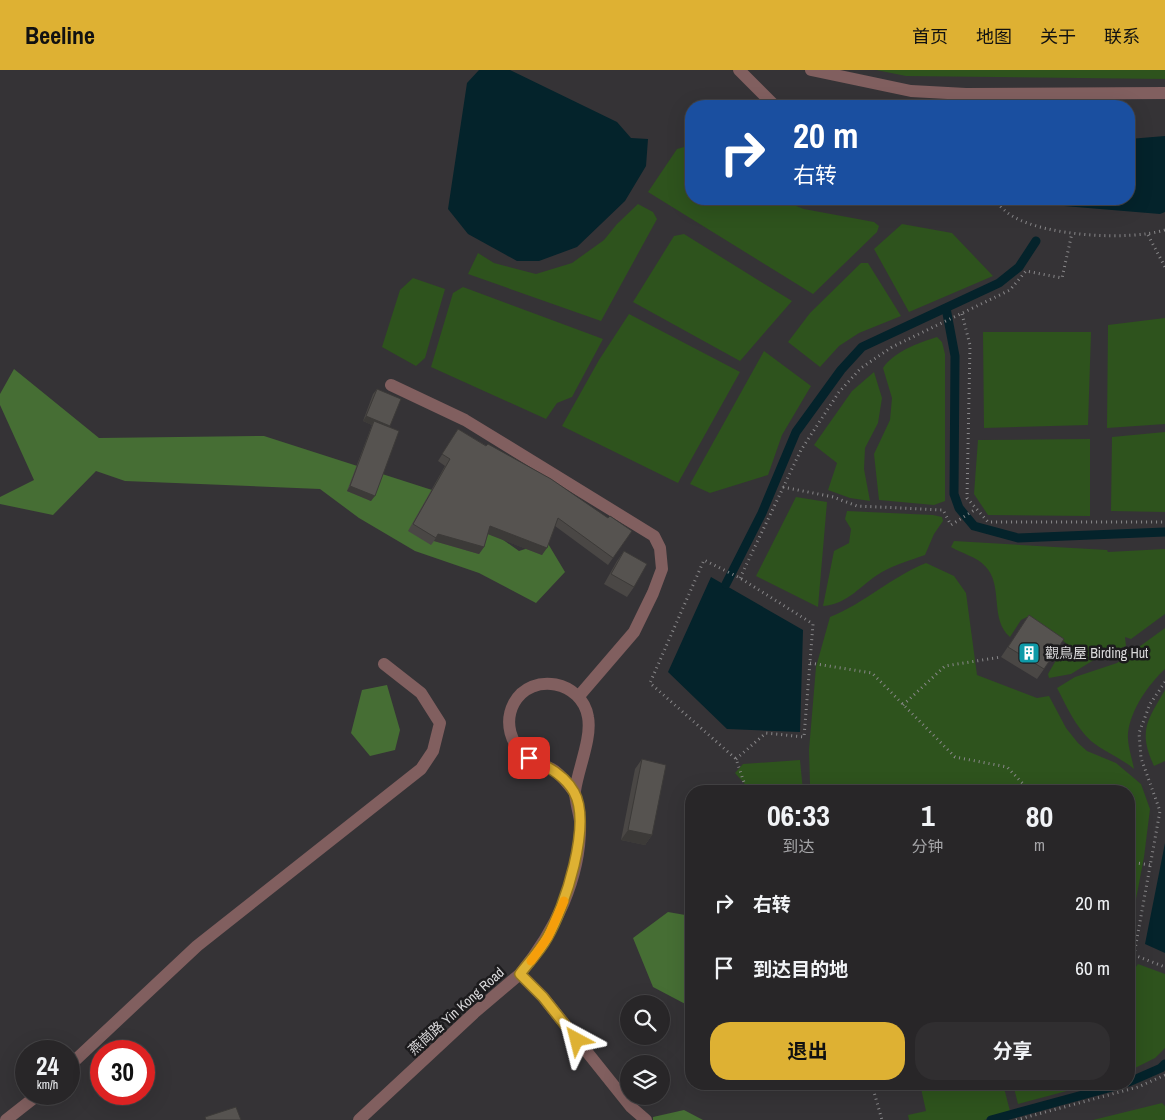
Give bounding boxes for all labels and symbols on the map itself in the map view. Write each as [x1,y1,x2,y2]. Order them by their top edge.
building icon: 觀鳥屋 Birding Hut [1017,641,1041,665]
place label: 觀鳥屋 Birding Hut [1045,644,1148,662]
pin [508,737,550,779]
street label: 燕崗路 Yin Kong Road [404,963,508,1059]
position arrow [550,1013,602,1065]
speed limit sign: 30 [90,1040,155,1105]

